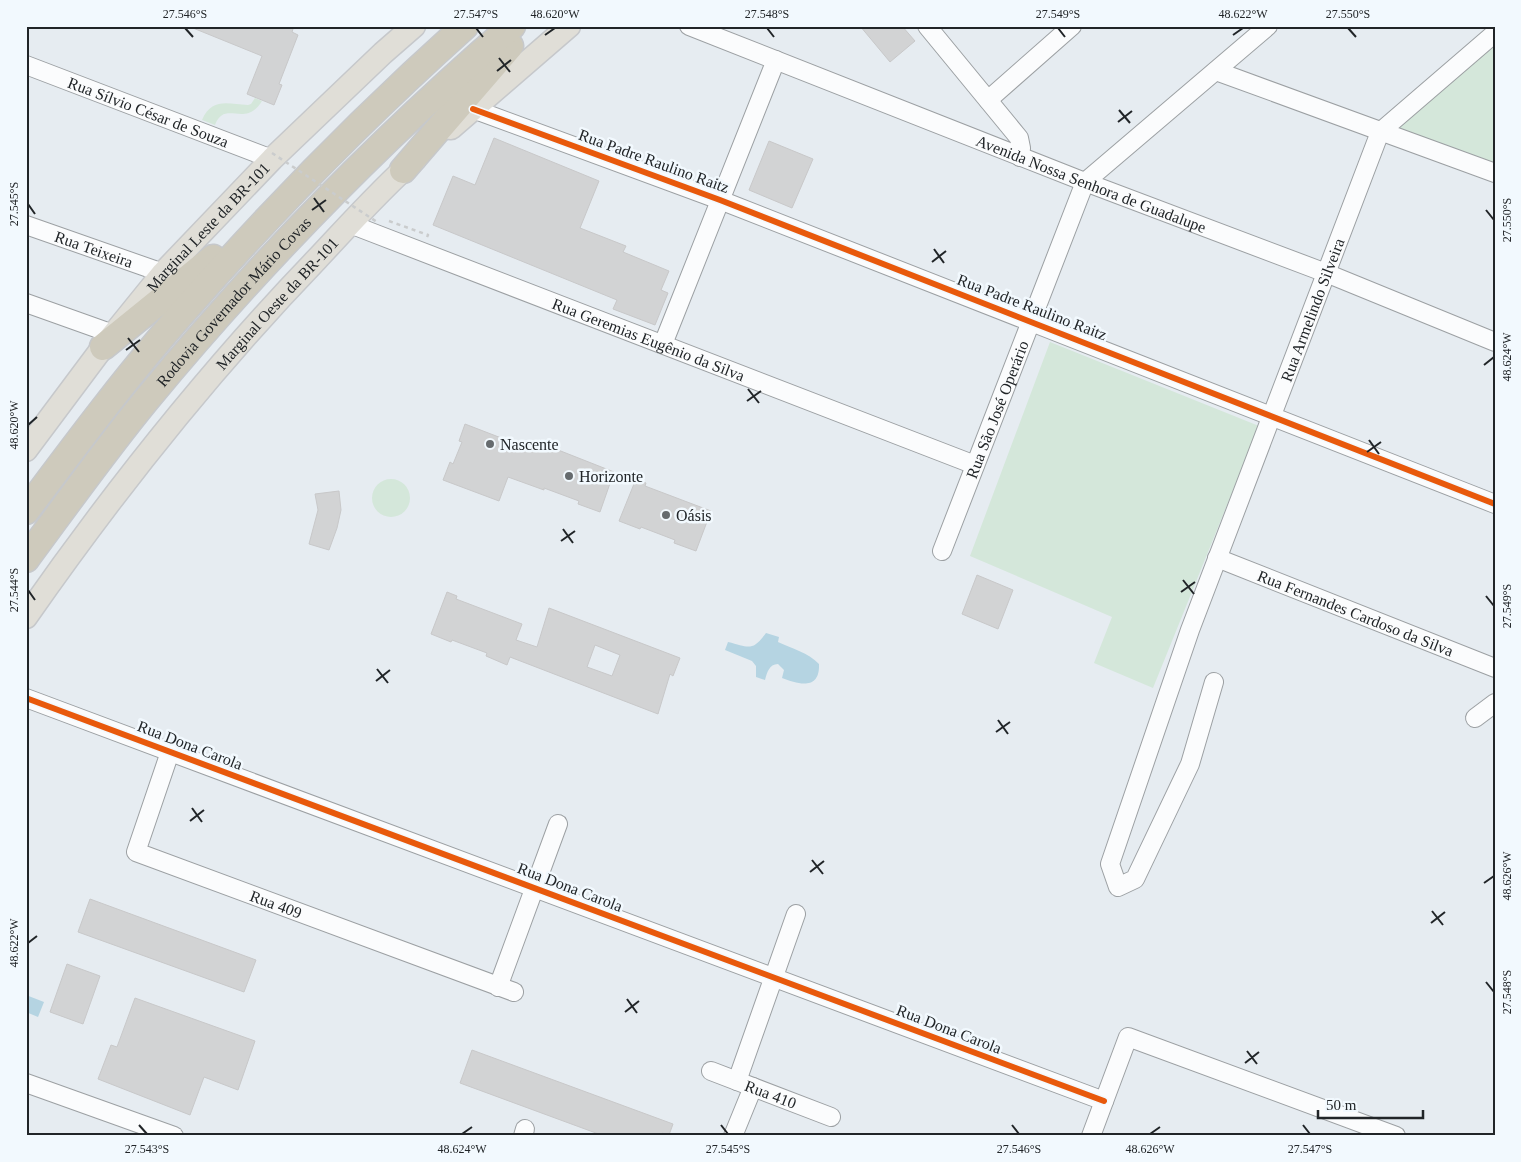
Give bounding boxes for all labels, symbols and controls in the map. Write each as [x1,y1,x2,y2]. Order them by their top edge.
text: 27.546°S [163,7,207,21]
text: 27.547°S [454,7,498,21]
text: 48.620°W [530,7,580,21]
text: 27.548°S [745,7,789,21]
text: 27.549°S [1036,7,1080,21]
text: 48.622°W [1218,7,1268,21]
text: 27.550°S [1326,7,1370,21]
street label: Rua Sílvio César de Souza [66,73,231,150]
street label: Rua Padre Raulino Raitz [577,126,731,196]
street label: Avenida Nossa Senhora de Guadalupe [974,132,1209,235]
street label: Marginal Leste da BR-101 [143,159,273,295]
text: 27.545°S [7,182,21,226]
text: 27.550°S [1500,198,1514,242]
street label: Rodovia Governador Mário Covas [153,213,314,390]
street label: Rua Teixeira [53,227,135,270]
street label: Marginal Oeste da BR-101 [212,234,341,373]
street label: Rua Armelindo Silveira [1277,236,1347,384]
street label: Rua Padre Raulino Raitz [955,271,1109,343]
street label: Rua Geremias Eugênio da Silva [550,294,747,384]
text: 48.624°W [1500,332,1514,382]
street label: Rua São José Operário [963,338,1031,481]
text: 48.620°W [7,400,21,450]
place label: Nascente [500,436,559,453]
marker: Nascente [484,438,496,450]
place label: Horizonte [579,468,643,485]
marker: Horizonte [563,470,575,482]
place label: Oásis [676,507,712,524]
marker: Oásis [660,509,672,521]
street label: Rua Fernandes Cardoso da Silva [1255,566,1456,659]
text: 27.544°S [7,568,21,612]
text: 27.549°S [1500,584,1514,628]
street label: Rua Dona Carola [135,717,245,773]
text: 48.626°W [1500,851,1514,901]
street label: Rua Dona Carola [515,859,625,915]
street label: Rua 409 [248,887,304,921]
text: 48.622°W [7,918,21,968]
text: 27.548°S [1500,970,1514,1014]
street label: Rua Dona Carola [894,1001,1004,1057]
street label: Rua 410 [743,1076,799,1111]
scale bar [1318,1087,1424,1119]
text: 50 m [1326,1097,1357,1113]
text: 27.543°S [125,1142,169,1156]
text: 48.624°W [437,1142,487,1156]
text: 27.545°S [706,1142,750,1156]
text: 27.546°S [997,1142,1041,1156]
text: 48.626°W [1125,1142,1175,1156]
text: 27.547°S [1288,1142,1332,1156]

